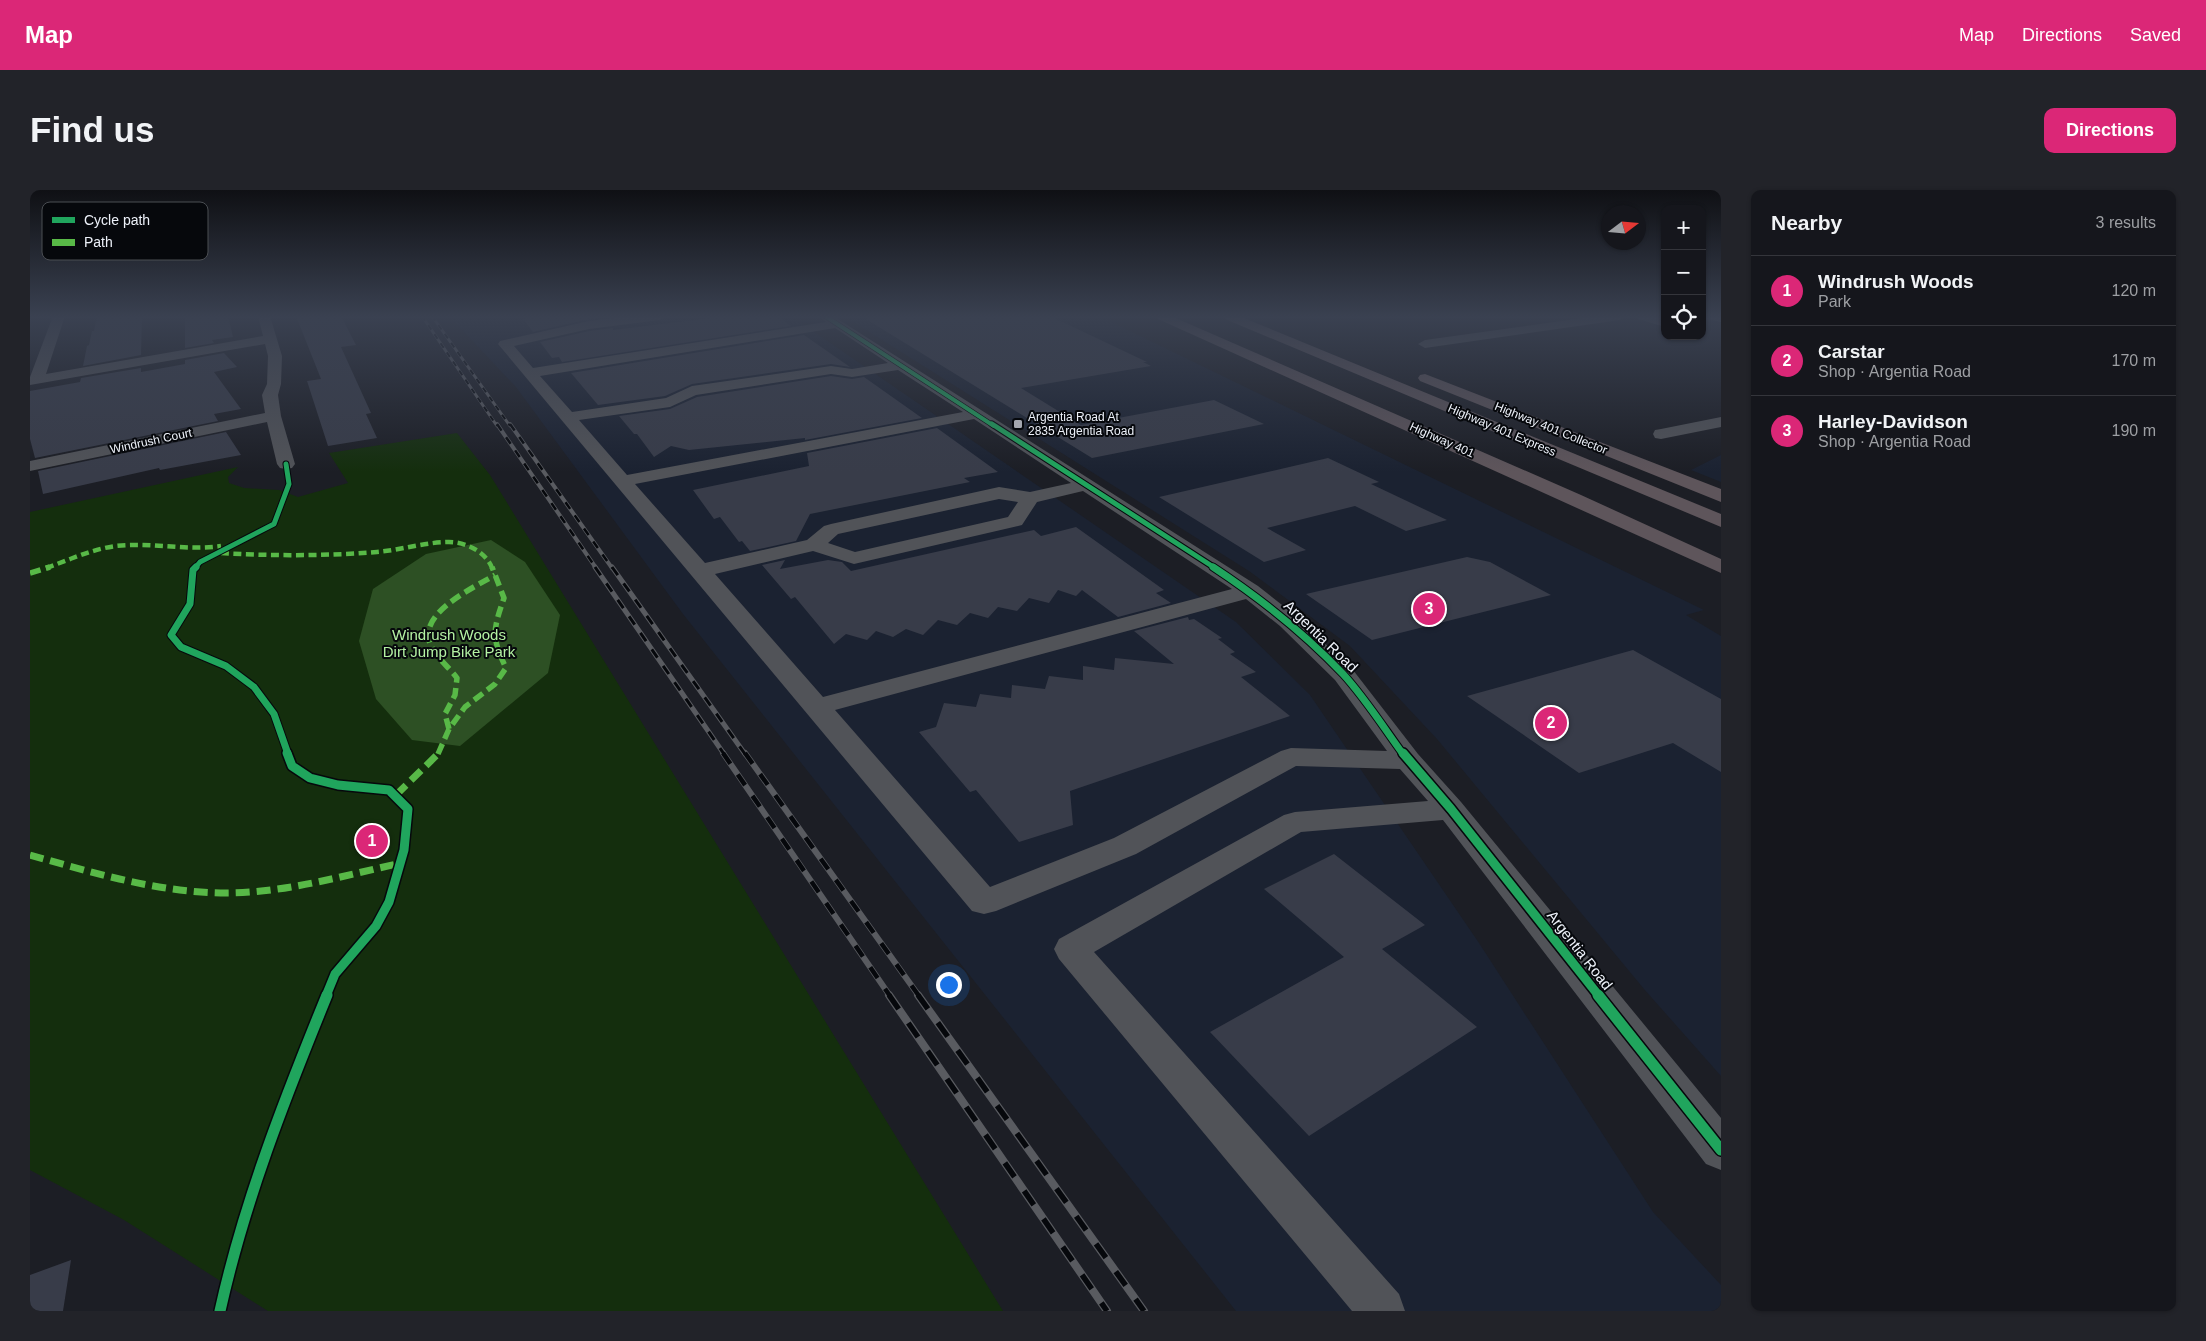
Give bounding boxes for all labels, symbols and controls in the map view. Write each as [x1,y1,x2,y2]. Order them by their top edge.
text: Map [25,21,73,48]
text: Map [1959,25,1994,45]
text: Directions [2022,25,2102,45]
text: Saved [2130,25,2181,45]
button: Directions [2044,108,2176,153]
text: Find us [30,110,154,149]
legend [42,202,208,260]
north arrow [1601,205,1646,250]
map controls [1661,205,1706,340]
button: + [1661,205,1706,250]
text: Nearby [1771,211,1842,234]
text: Cycle path [84,212,150,228]
text: 3 results [2096,214,2156,231]
text: Path [84,234,113,250]
button: − [1661,250,1706,295]
text: Windrush Woods [1818,271,1974,292]
text: 1 [1783,282,1791,299]
text: 120 m [2112,282,2156,299]
text: Park [1818,293,1851,310]
button: locate [1661,295,1706,340]
text: Carstar [1818,341,1885,362]
text: 2 [1783,352,1791,369]
text: 170 m [2112,352,2156,369]
text: Shop · Argentia Road [1818,363,1971,380]
street label: Highway 401 Collector [1493,399,1609,457]
street label: Highway 401 Express [1446,401,1558,459]
place label: Argentia Road At 2835 Argentia Road [1028,410,1134,438]
text: Harley-Davidson [1818,411,1968,432]
marker: Argentia Road At 2835 Argentia Road [1012,418,1024,430]
street label: Highway 401 [1407,419,1477,461]
text: 3 [1783,422,1791,439]
text: 190 m [2112,422,2156,439]
street label: Windrush Court [109,425,194,457]
text: Shop · Argentia Road [1818,433,1971,450]
pin: 3 [1413,590,1445,628]
street label: Argentia Road [1281,597,1361,675]
park label: Windrush Woods Dirt Jump Bike Park [383,626,516,660]
pin: 2 [1535,704,1567,742]
pin: 1 [356,822,388,860]
street label: Argentia Road [1544,907,1616,993]
your location [936,972,962,998]

